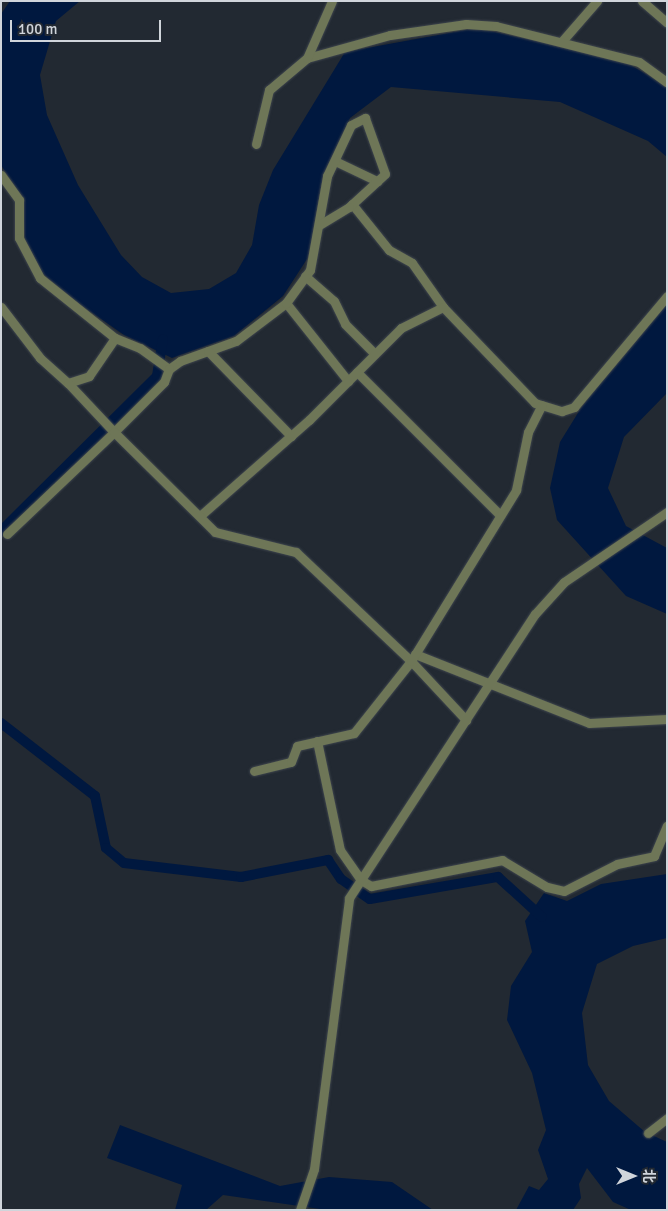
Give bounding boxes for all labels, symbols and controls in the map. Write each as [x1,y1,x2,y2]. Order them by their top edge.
scale bar [12,10,164,42]
text: 100 m [18,20,58,38]
north arrow [608,1151,658,1201]
text: 北 [640,1169,657,1183]

